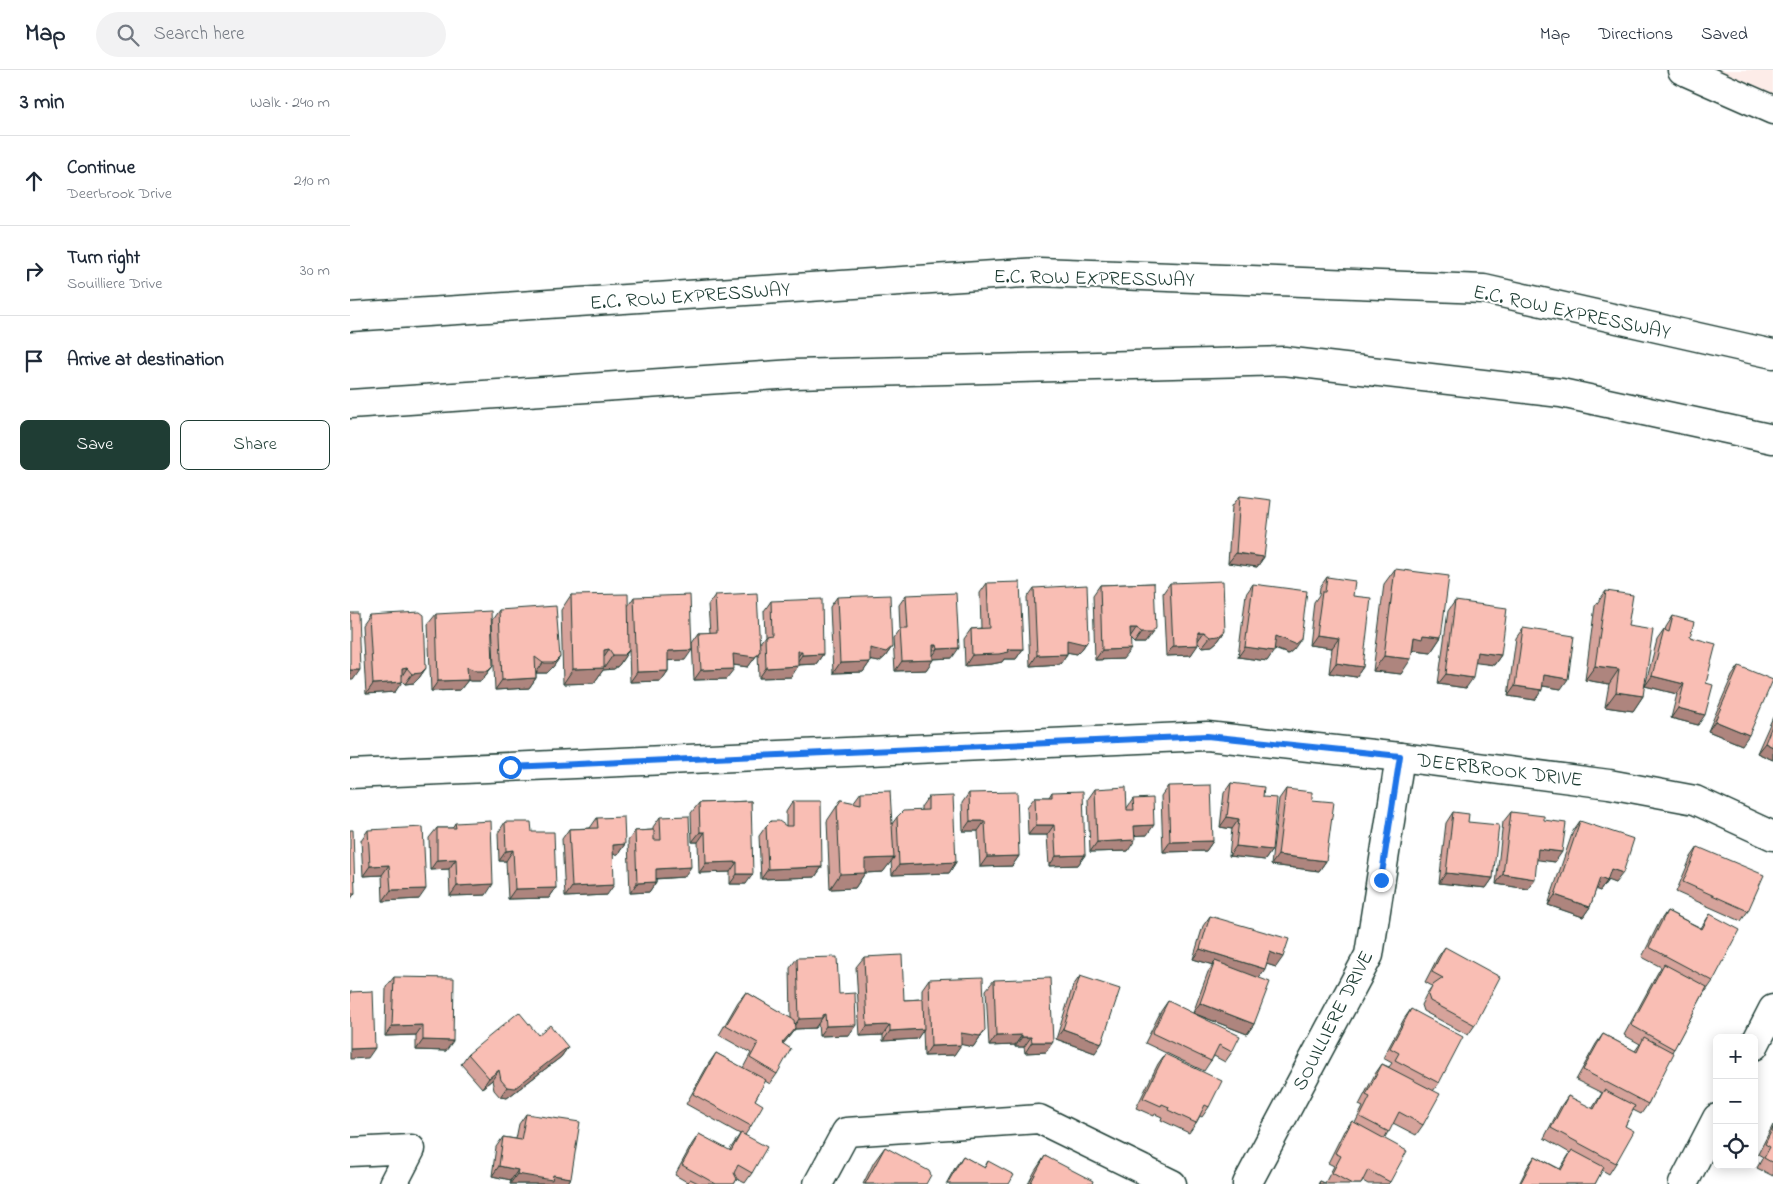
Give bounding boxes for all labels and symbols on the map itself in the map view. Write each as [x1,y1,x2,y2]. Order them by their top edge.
street label: E.C. ROW EXPRESSWAY [993,263,1195,296]
street label: E.C. ROW EXPRESSWAY [589,276,791,319]
street label: E.C. ROW EXPRESSWAY [1470,278,1673,349]
street label: DEERBROOK DRIVE [1414,747,1584,796]
route start [499,756,522,779]
route end [1370,869,1393,892]
street label: SOUILLIERE DRIVE [1286,946,1382,1096]

